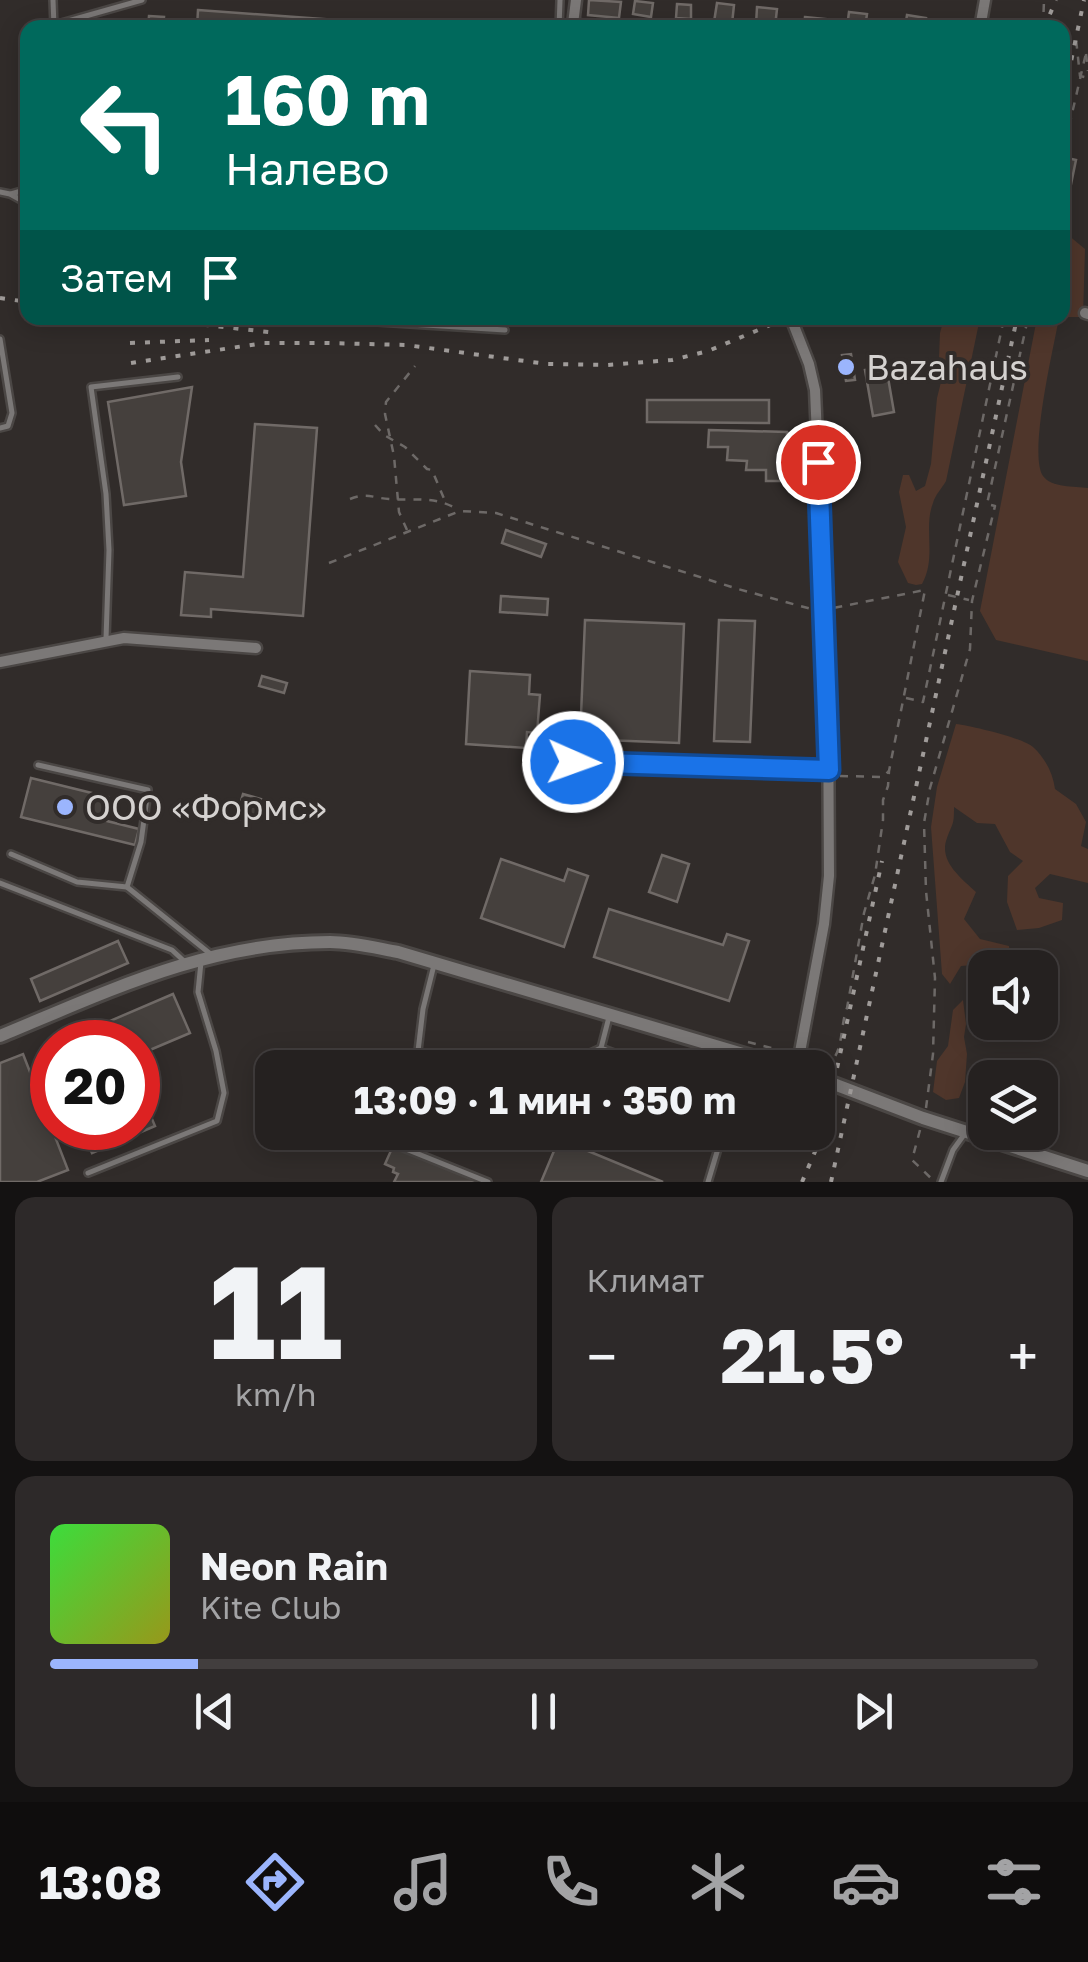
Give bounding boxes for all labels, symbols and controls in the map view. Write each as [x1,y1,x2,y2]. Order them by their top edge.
text: 160 m [225,56,430,140]
icon: left [60,60,190,190]
text: Налево [225,141,389,195]
icon: arrive [193,250,248,305]
text: Затем [60,255,173,300]
place label: Bazahaus [866,346,1028,388]
marker: Bazahaus [835,356,857,378]
pin [776,420,861,505]
icon: arrive [791,435,846,490]
position arrow [521,710,625,814]
place label: ООО «Формс» [85,786,327,828]
marker: ООО «Формс» [54,796,76,818]
map controls [968,950,1058,1150]
button: sound [968,950,1058,1040]
speed limit sign: 20 [30,1020,160,1150]
button: layers [968,1060,1058,1150]
text: 13:09 · 1 мин · 350 m [354,1077,736,1122]
text: 11 [209,1232,343,1388]
text: Климат [587,1261,704,1299]
text: 21.5° [721,1309,904,1400]
text: − [587,1323,617,1389]
text: + [1008,1323,1038,1389]
text: km/h [235,1375,316,1413]
text: Neon Rain [200,1543,388,1588]
text: Kite Club [200,1588,341,1626]
icon: previous [187,1684,242,1739]
icon: pause [516,1684,571,1739]
icon: next [846,1684,901,1739]
icon: directions [240,1847,310,1917]
icon: music [388,1847,458,1917]
icon: phone [536,1847,606,1917]
icon: climate [683,1847,753,1917]
icon: car [831,1847,901,1917]
icon: filters [979,1847,1049,1917]
text: 13:08 [39,1855,162,1909]

